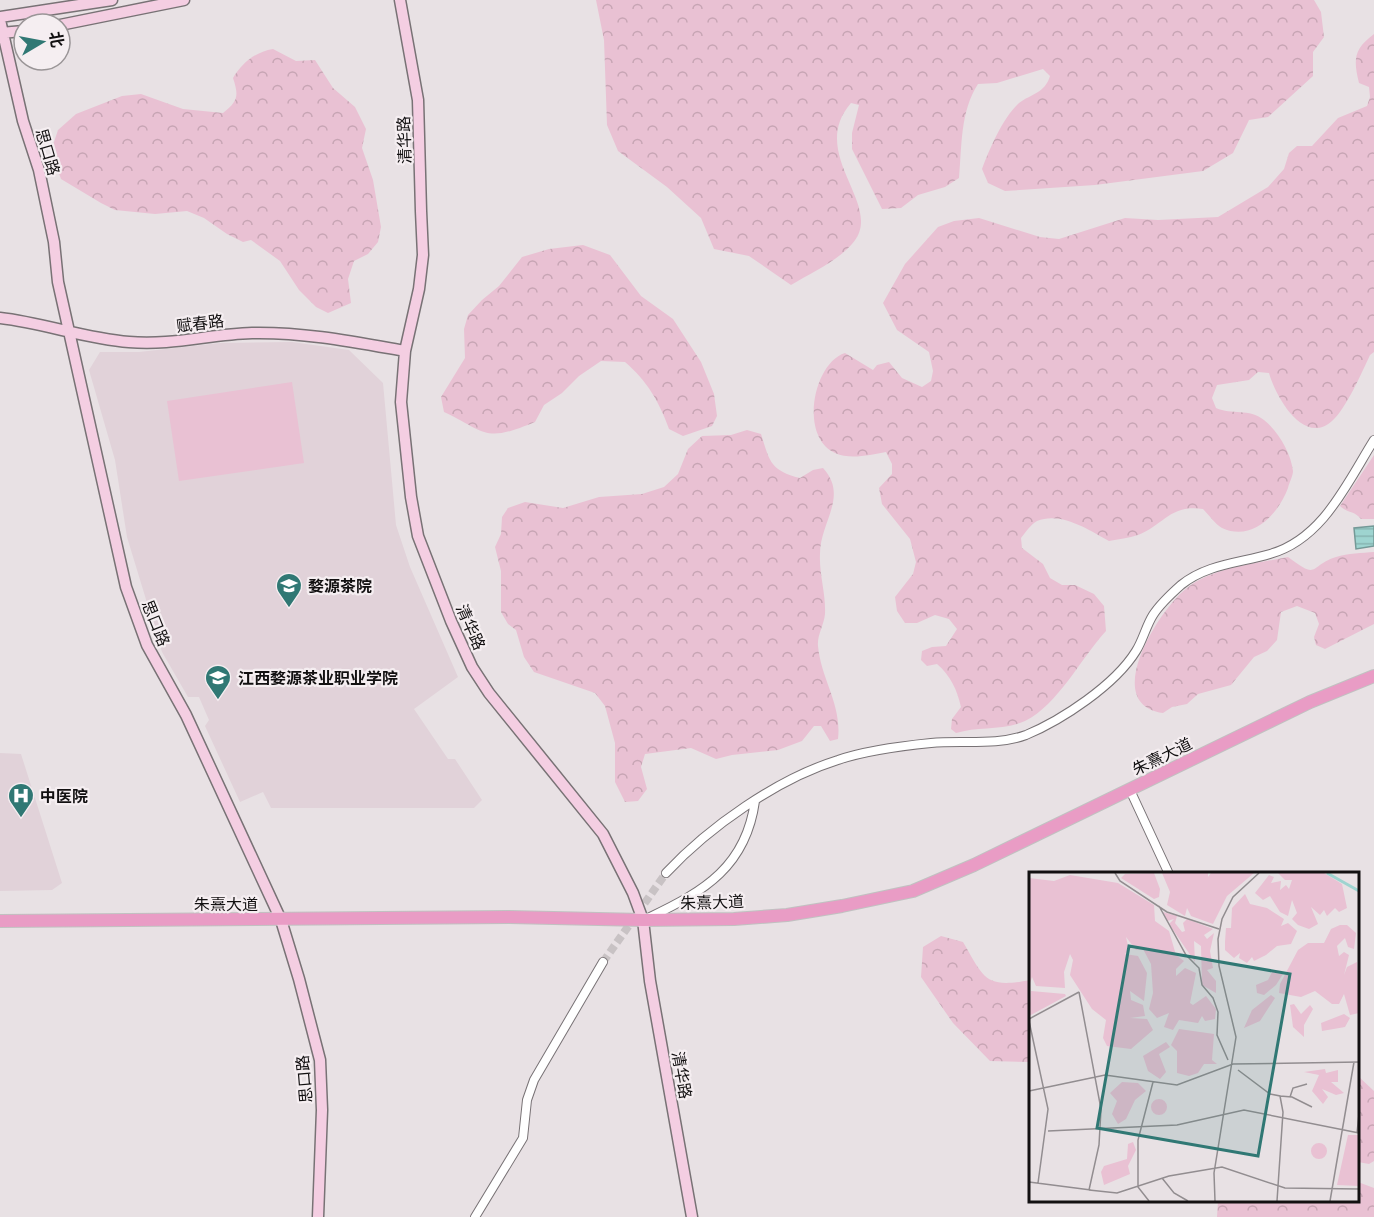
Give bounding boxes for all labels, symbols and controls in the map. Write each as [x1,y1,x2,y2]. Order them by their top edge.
north arrow [12,12,72,72]
text: 北 [47,30,66,49]
street label: 清华路 [395,116,414,164]
street label: 思口路 [33,127,62,178]
street label: 赋春路 [175,312,225,335]
school or university icon: 婺源茶院 [274,571,304,609]
place label: 婺源茶院 [308,578,372,595]
street label: 思口路 [139,598,172,649]
street label: 清华路 [453,602,488,653]
school or university icon: 江西婺源茶业职业学院 [203,663,233,701]
place label: 江西婺源茶业职业学院 [238,670,398,687]
street label: 朱熹大道 [1130,735,1195,778]
hospital icon: 中医院 [6,781,36,819]
place label: 中医院 [40,788,88,805]
inset map [1029,872,1359,1202]
street label: 朱熹大道 [680,893,744,912]
street label: 朱熹大道 [194,896,258,913]
street label: 清华路 [669,1050,694,1100]
street label: 思口路 [294,1054,315,1104]

